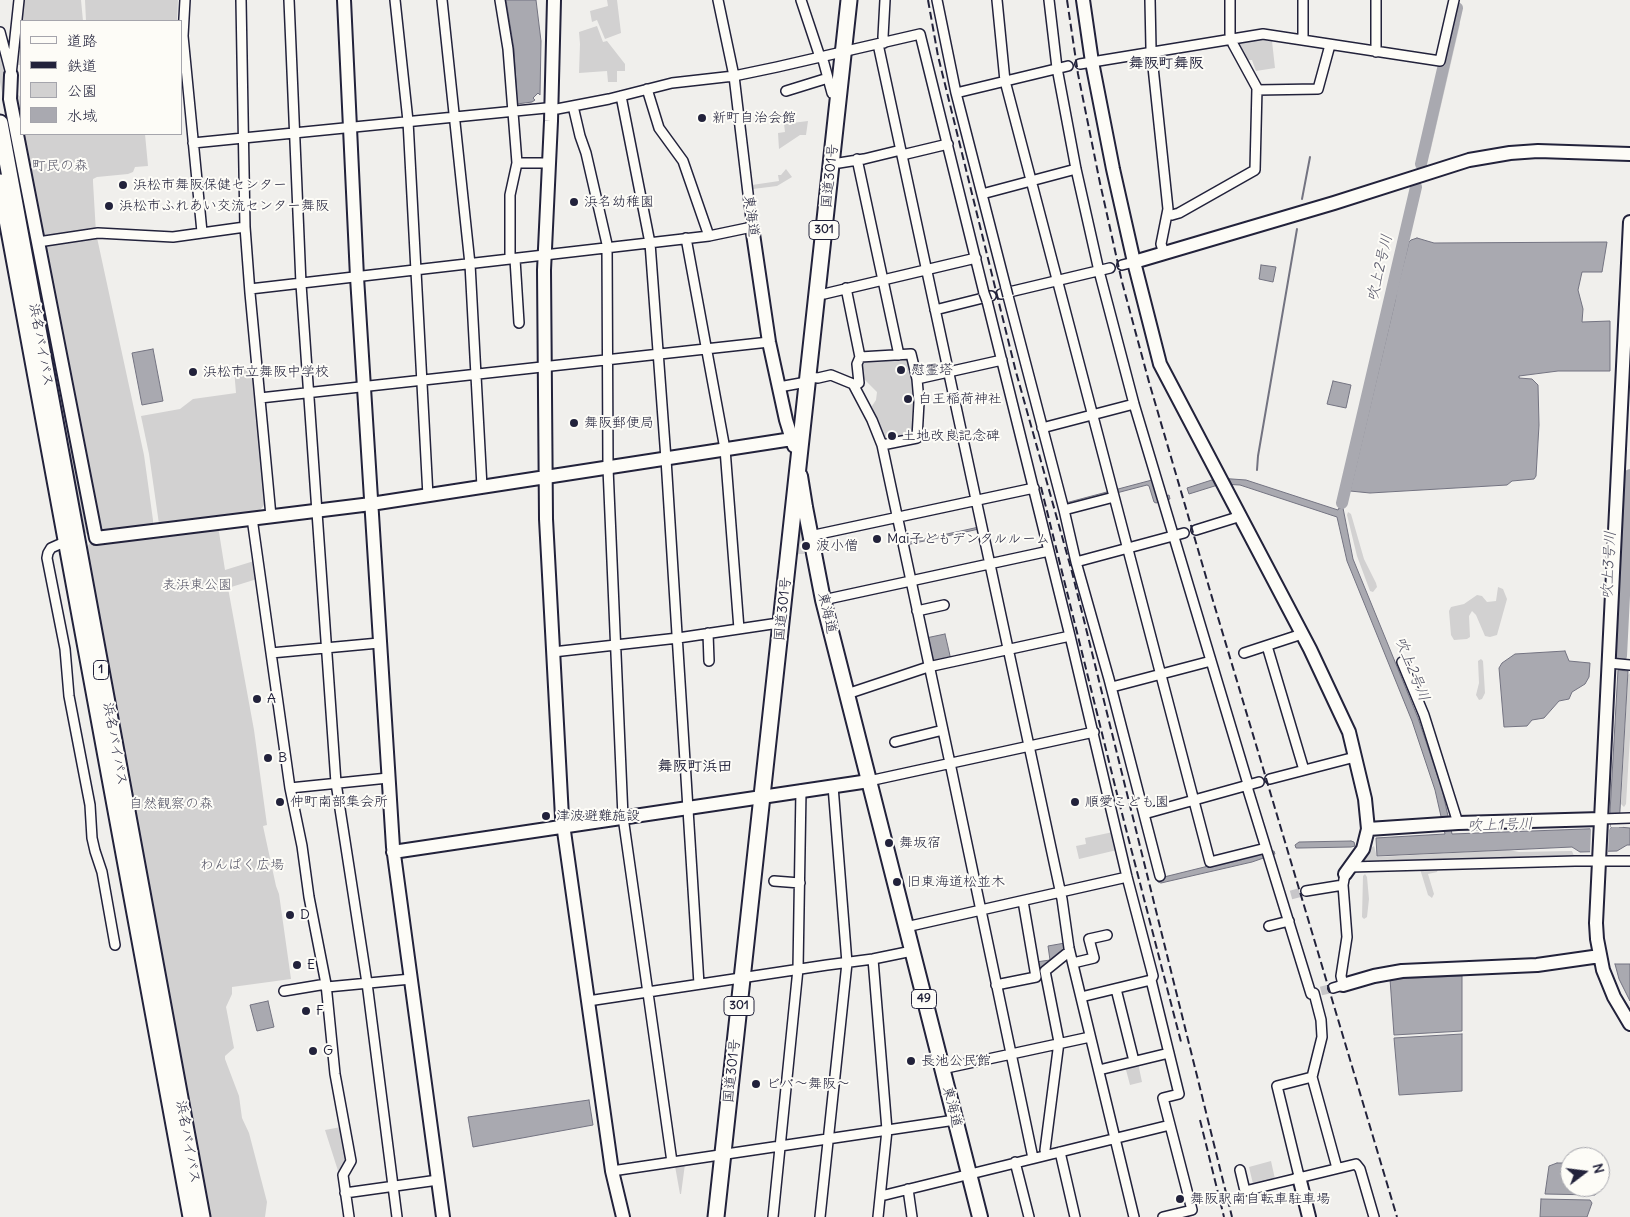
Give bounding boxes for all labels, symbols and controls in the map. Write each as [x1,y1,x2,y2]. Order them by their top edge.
legend [20,20,182,135]
text: 道路 [67,31,97,50]
district label: 舞阪町舞阪 [1129,55,1203,73]
text: 鉄道 [67,56,97,75]
text: 公園 [67,81,97,100]
text: 水域 [67,106,97,125]
place label: 新町自治会館 [712,110,796,126]
marker: 新町自治会館 [696,112,708,124]
street label: 国道301号 [818,143,842,209]
park label: 町民の森 [32,158,88,174]
place label: 浜松市舞阪保健センター [133,177,287,193]
marker: 浜松市舞阪保健センター [117,179,129,191]
place label: 浜名幼稚園 [584,194,654,210]
street label: 東海道 [740,194,762,238]
marker: 浜名幼稚園 [568,196,580,208]
place label: 浜松市ふれあい交流センター舞阪 [119,198,329,214]
marker: 浜松市ふれあい交流センター舞阪 [103,200,115,212]
road number: 301 [809,220,839,240]
water label: 吹上2号川 [1364,233,1396,303]
street label: 浜名バイパス [25,302,57,388]
place label: 慰霊塔 [911,362,953,378]
place label: 浜松市立舞阪中学校 [203,364,329,380]
marker: 慰霊塔 [895,364,907,376]
marker: 浜松市立舞阪中学校 [187,366,199,378]
place label: 白王稲荷神社 [918,391,1002,407]
marker: 白王稲荷神社 [902,393,914,405]
place label: 舞阪郵便局 [584,415,654,431]
marker: 舞阪郵便局 [568,417,580,429]
place label: 土地改良記念碑 [902,428,1000,444]
marker: 土地改良記念碑 [886,430,898,442]
water label: 吹上3号川 [1598,530,1620,600]
place label: Mai子どもデンタルルーム [887,531,1050,547]
marker: Mai子どもデンタルルーム [871,533,883,545]
place label: 波小僧 [816,538,858,554]
marker: 波小僧 [800,540,812,552]
street label: 国道301号 [771,576,795,642]
park label: 表浜東公園 [162,577,232,593]
street label: 東海道 [814,591,840,635]
water label: 吹上2号川 [1391,634,1433,704]
road number: 1 [94,660,108,680]
place label: A [267,691,276,707]
marker: A [251,693,263,705]
street label: 浜名バイパス [99,701,131,787]
place label: B [278,750,287,766]
marker: B [262,752,274,764]
district label: 舞阪町浜田 [658,758,732,776]
place label: 仲町南部集会所 [290,794,388,810]
place label: 順愛こども園 [1085,794,1169,810]
park label: 自然観察の森 [129,796,213,812]
marker: 仲町南部集会所 [274,796,286,808]
marker: 順愛こども園 [1069,796,1081,808]
place label: 津波避難施設 [556,808,640,824]
marker: 津波避難施設 [540,810,552,822]
water label: 吹上1号川 [1467,815,1533,835]
place label: 舞坂宿 [899,835,941,851]
marker: 舞坂宿 [883,837,895,849]
park label: わんぱく広場 [200,857,284,873]
place label: 旧東海道松並木 [907,874,1005,890]
marker: 旧東海道松並木 [891,876,903,888]
place label: D [300,907,310,923]
marker: D [284,909,296,921]
place label: E [307,957,315,973]
marker: E [291,959,303,971]
road number: 49 [912,990,936,1009]
road number: 301 [724,996,754,1016]
place label: F [316,1003,324,1019]
marker: F [300,1005,312,1017]
street label: 国道301号 [720,1038,744,1104]
place label: G [323,1043,333,1059]
marker: G [307,1045,319,1057]
place label: 長池公民館 [921,1053,991,1069]
marker: 長池公民館 [905,1055,917,1067]
place label: ビバ～舞阪～ [766,1076,850,1092]
marker: ビバ～舞阪～ [750,1078,762,1090]
street label: 東海道 [939,1085,965,1129]
street label: 浜名バイパス [172,1099,204,1185]
north arrow [1560,1147,1610,1197]
text: N [1589,1161,1608,1175]
place label: 舞阪駅南自転車駐車場 [1190,1191,1330,1207]
marker: 舞阪駅南自転車駐車場 [1174,1193,1186,1205]

